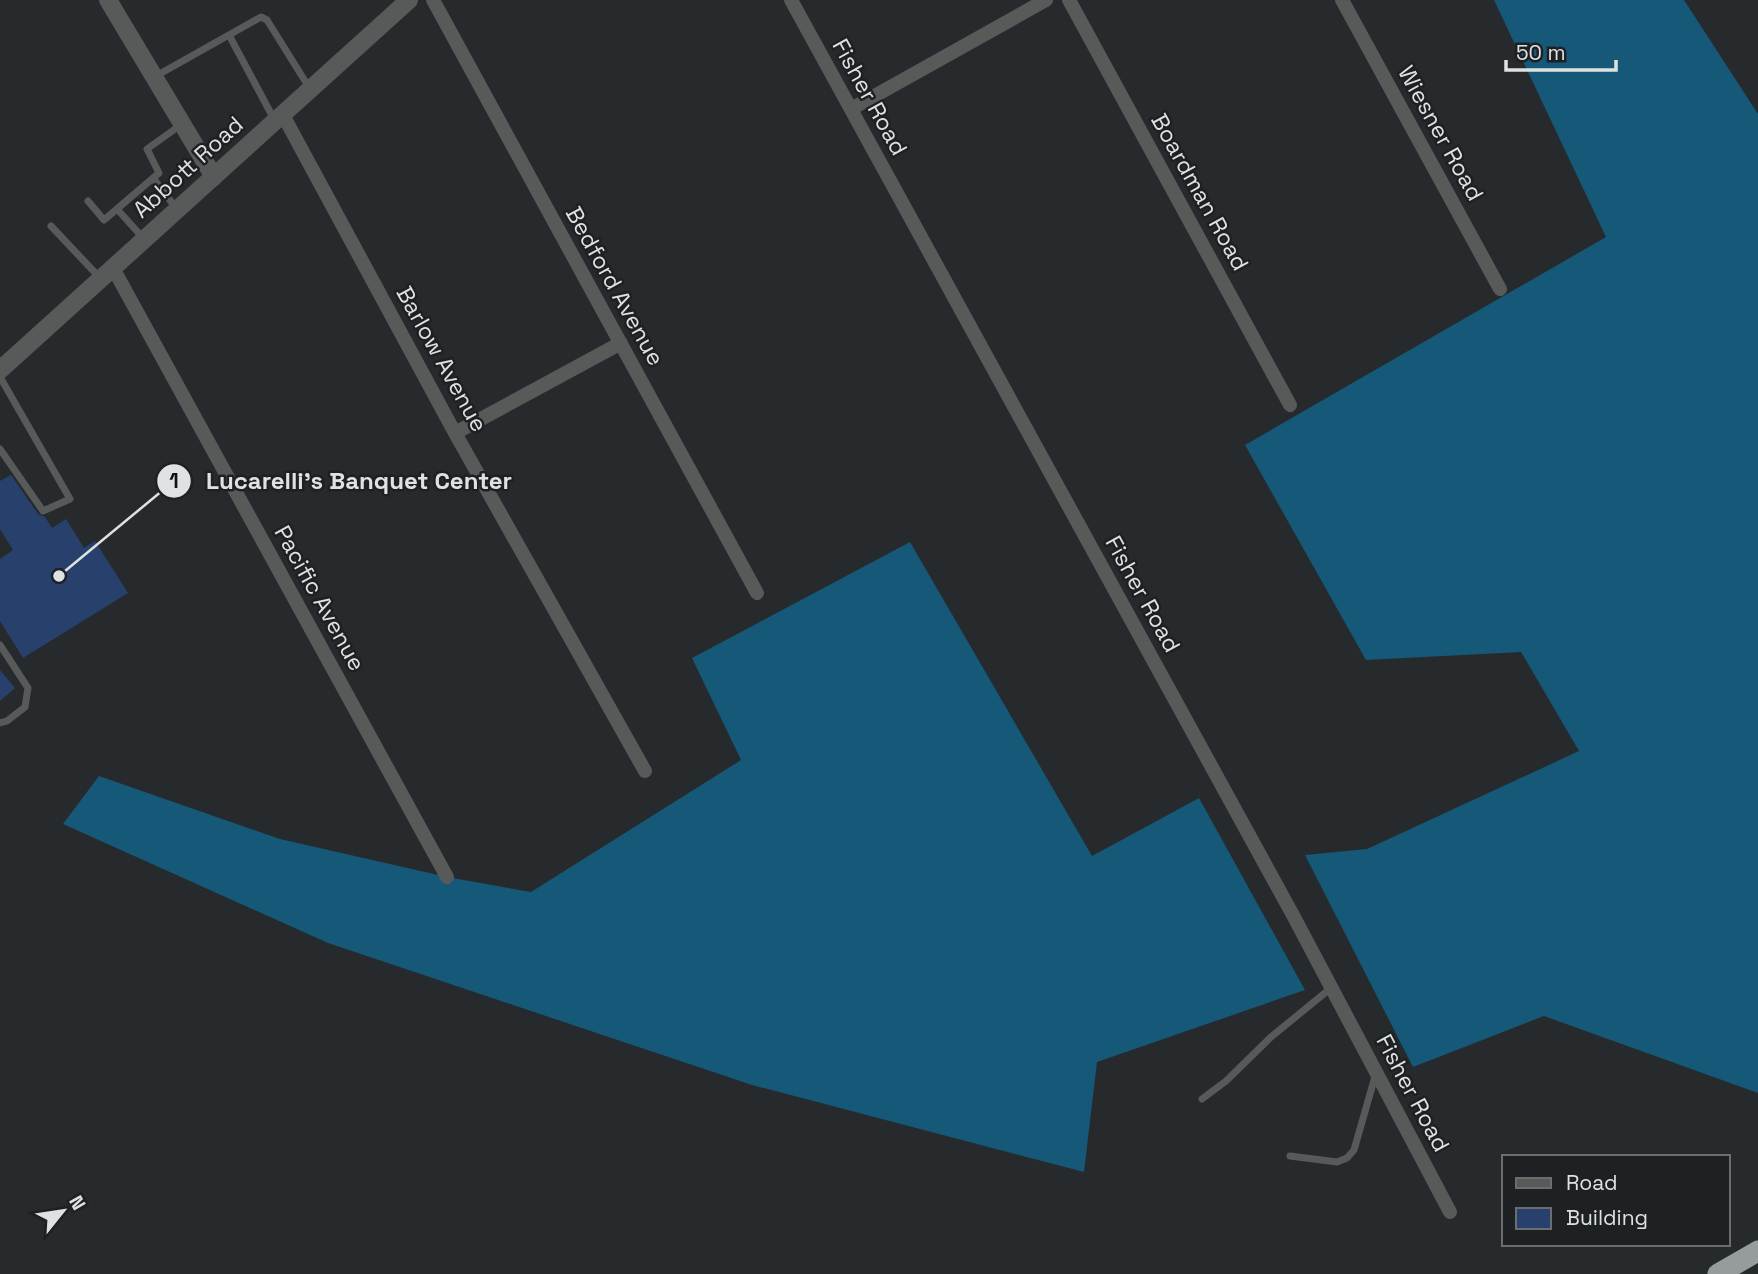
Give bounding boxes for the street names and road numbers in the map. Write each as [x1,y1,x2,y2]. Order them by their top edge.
street label: Fisher Road [826,33,914,161]
street label: Wiesner Road [1391,60,1491,206]
street label: Boardman Road [1144,108,1256,276]
street label: Abbott Road [126,109,250,225]
street label: Bedford Avenue [559,201,671,371]
street label: Barlow Avenue [390,281,494,437]
street label: Pacific Avenue [268,520,372,676]
street label: Fisher Road [1099,530,1187,658]
street label: Fisher Road [1369,1029,1457,1157]

